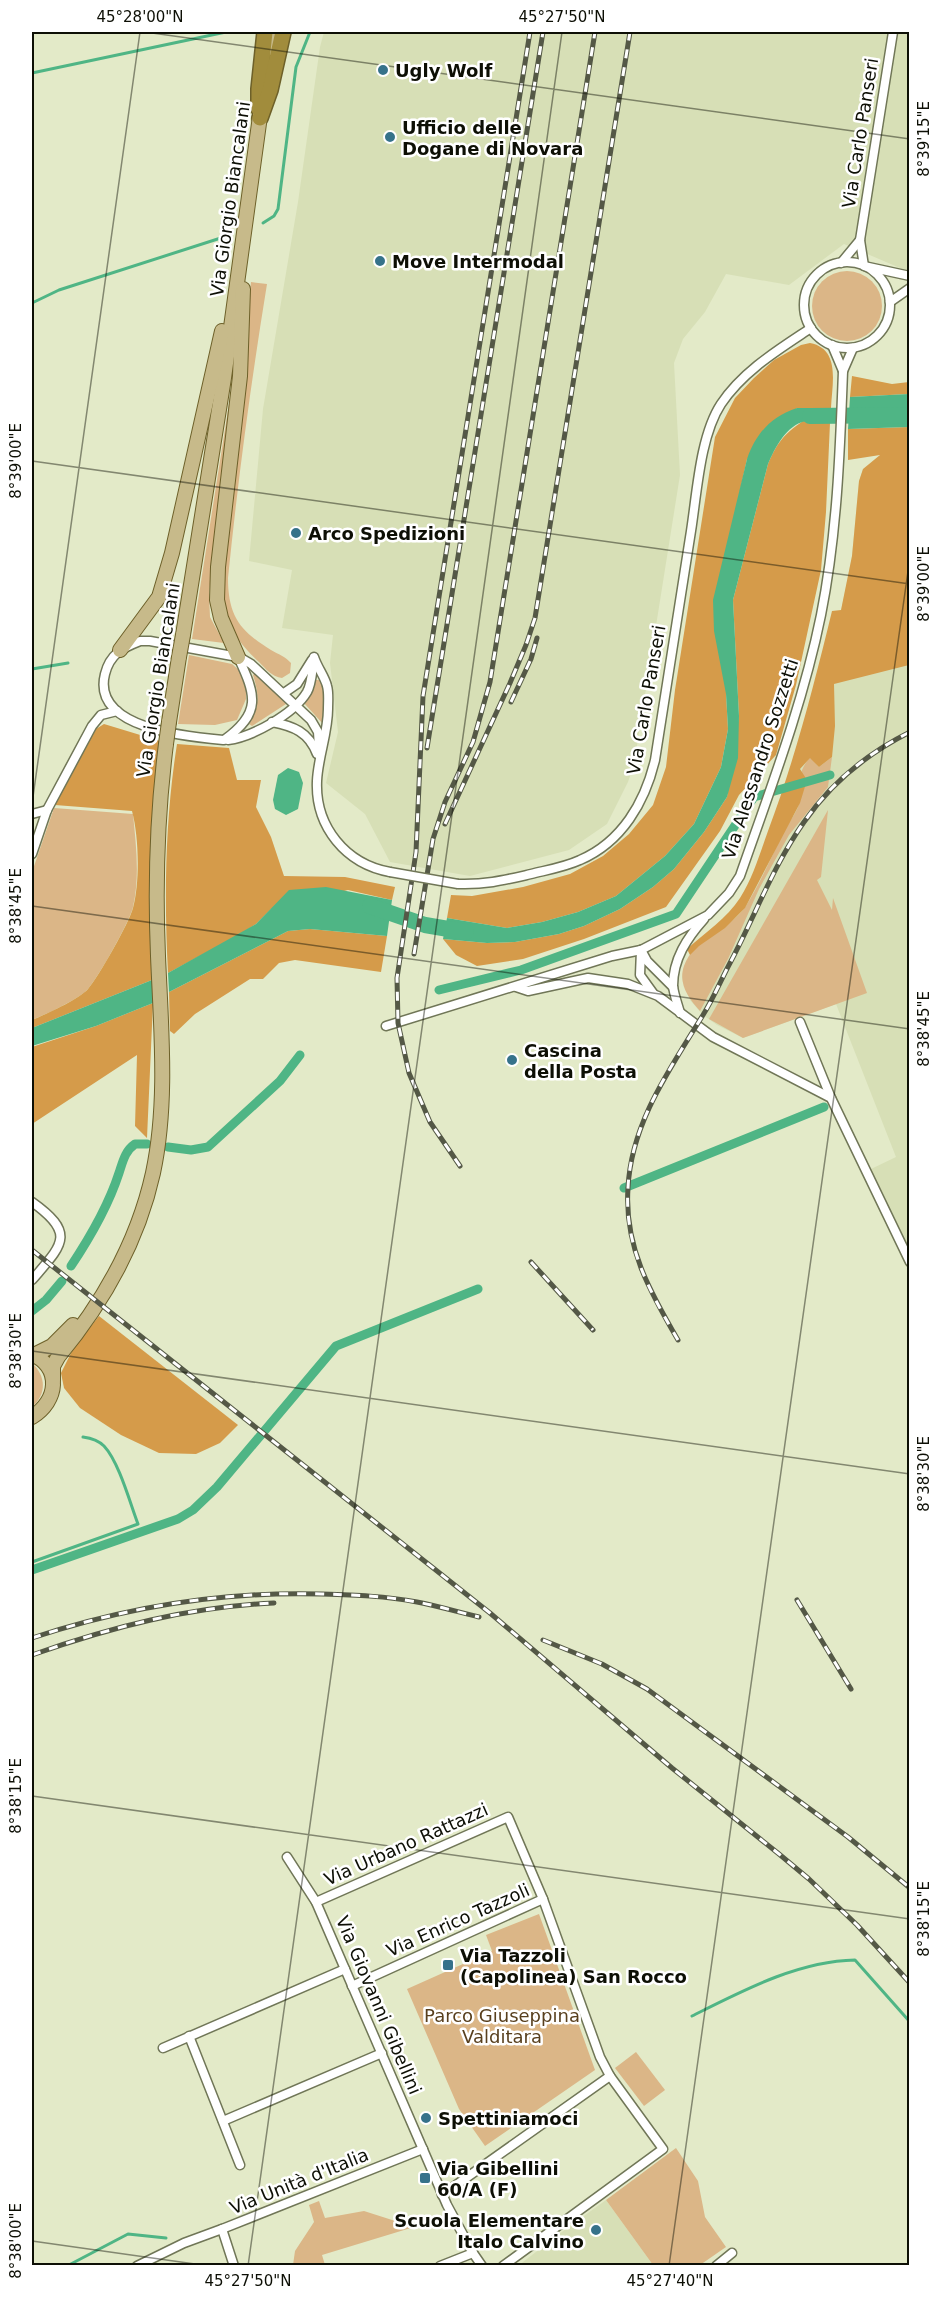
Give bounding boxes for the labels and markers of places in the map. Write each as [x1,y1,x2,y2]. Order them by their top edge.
place label: Ugly Wolf [395,60,492,81]
marker: Ugly Wolf [376,63,390,77]
place label: Ufficio delle Dogane di Novara [402,117,583,159]
marker: Ufficio delle Dogane di Novara [383,130,397,144]
place label: Move Intermodal [392,251,564,272]
marker: Move Intermodal [373,254,387,268]
place label: Arco Spedizioni [308,523,465,544]
marker: Arco Spedizioni [289,526,303,540]
place label: Cascina della Posta [524,1040,637,1082]
marker: Cascina della Posta [505,1053,519,1067]
place label: Via Tazzoli (Capolinea) San Rocco [460,1945,687,1987]
marker: Via Tazzoli (Capolinea) San Rocco [441,1958,455,1972]
place label: Spettiniamoci [438,2108,579,2129]
marker: Spettiniamoci [419,2111,433,2125]
place label: Via Gibellini 60/A (F) [437,2158,559,2200]
marker: Via Gibellini 60/A (F) [418,2171,432,2185]
place label: Scuola Elementare Italo Calvino [394,2210,584,2252]
marker: Scuola Elementare Italo Calvino [589,2223,603,2237]

